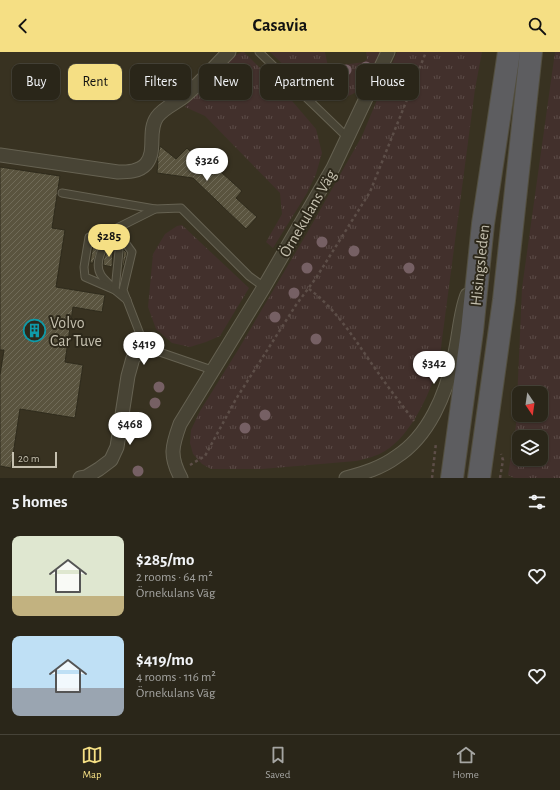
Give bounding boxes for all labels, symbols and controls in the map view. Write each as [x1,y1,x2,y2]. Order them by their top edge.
icon: back [12,15,34,37]
icon: search [526,15,548,37]
text: Casavia [253,17,307,35]
chip: Buy [12,64,60,100]
chip: Rent [68,64,122,100]
chip: Filters [130,64,191,100]
chip: New [199,64,252,100]
chip: Apartment [260,64,348,100]
chip: House [356,64,419,100]
pin: $326 [183,148,231,182]
text: $326 [195,154,219,167]
street label: Örnekulans Väg [275,166,339,260]
pin: $285 [85,224,133,258]
street label: Hisingsleden [468,224,492,307]
text: $285 [97,230,121,243]
place label: Volvo Car Tuve [50,315,102,349]
building icon: Volvo Car Tuve [22,318,48,344]
pin: $419 [120,332,168,366]
text: $419 [132,338,156,351]
pin: $342 [410,351,458,385]
text: $342 [422,357,446,370]
north arrow [512,386,548,422]
map controls [512,386,548,466]
pin: $468 [106,412,154,446]
text: $468 [117,418,143,431]
button: layers [512,430,548,466]
scale bar [12,450,57,469]
text: 20 m [18,453,39,464]
icon: filters [526,491,548,513]
text: 5 homes [12,493,68,510]
text: $285/mo [136,551,194,568]
icon: home [44,552,92,600]
icon: heart [526,565,548,587]
text: 2 rooms · 64 m² [136,571,213,584]
text: Örnekulans Väg [136,587,215,600]
text: $419/mo [136,651,193,668]
icon: home [44,652,92,700]
icon: heart [526,665,548,687]
text: 4 rooms · 116 m² [136,671,216,684]
text: Örnekulans Väg [136,687,215,700]
tab: Map [81,744,103,781]
tab: Saved [265,744,290,781]
tab: Home [452,744,479,781]

